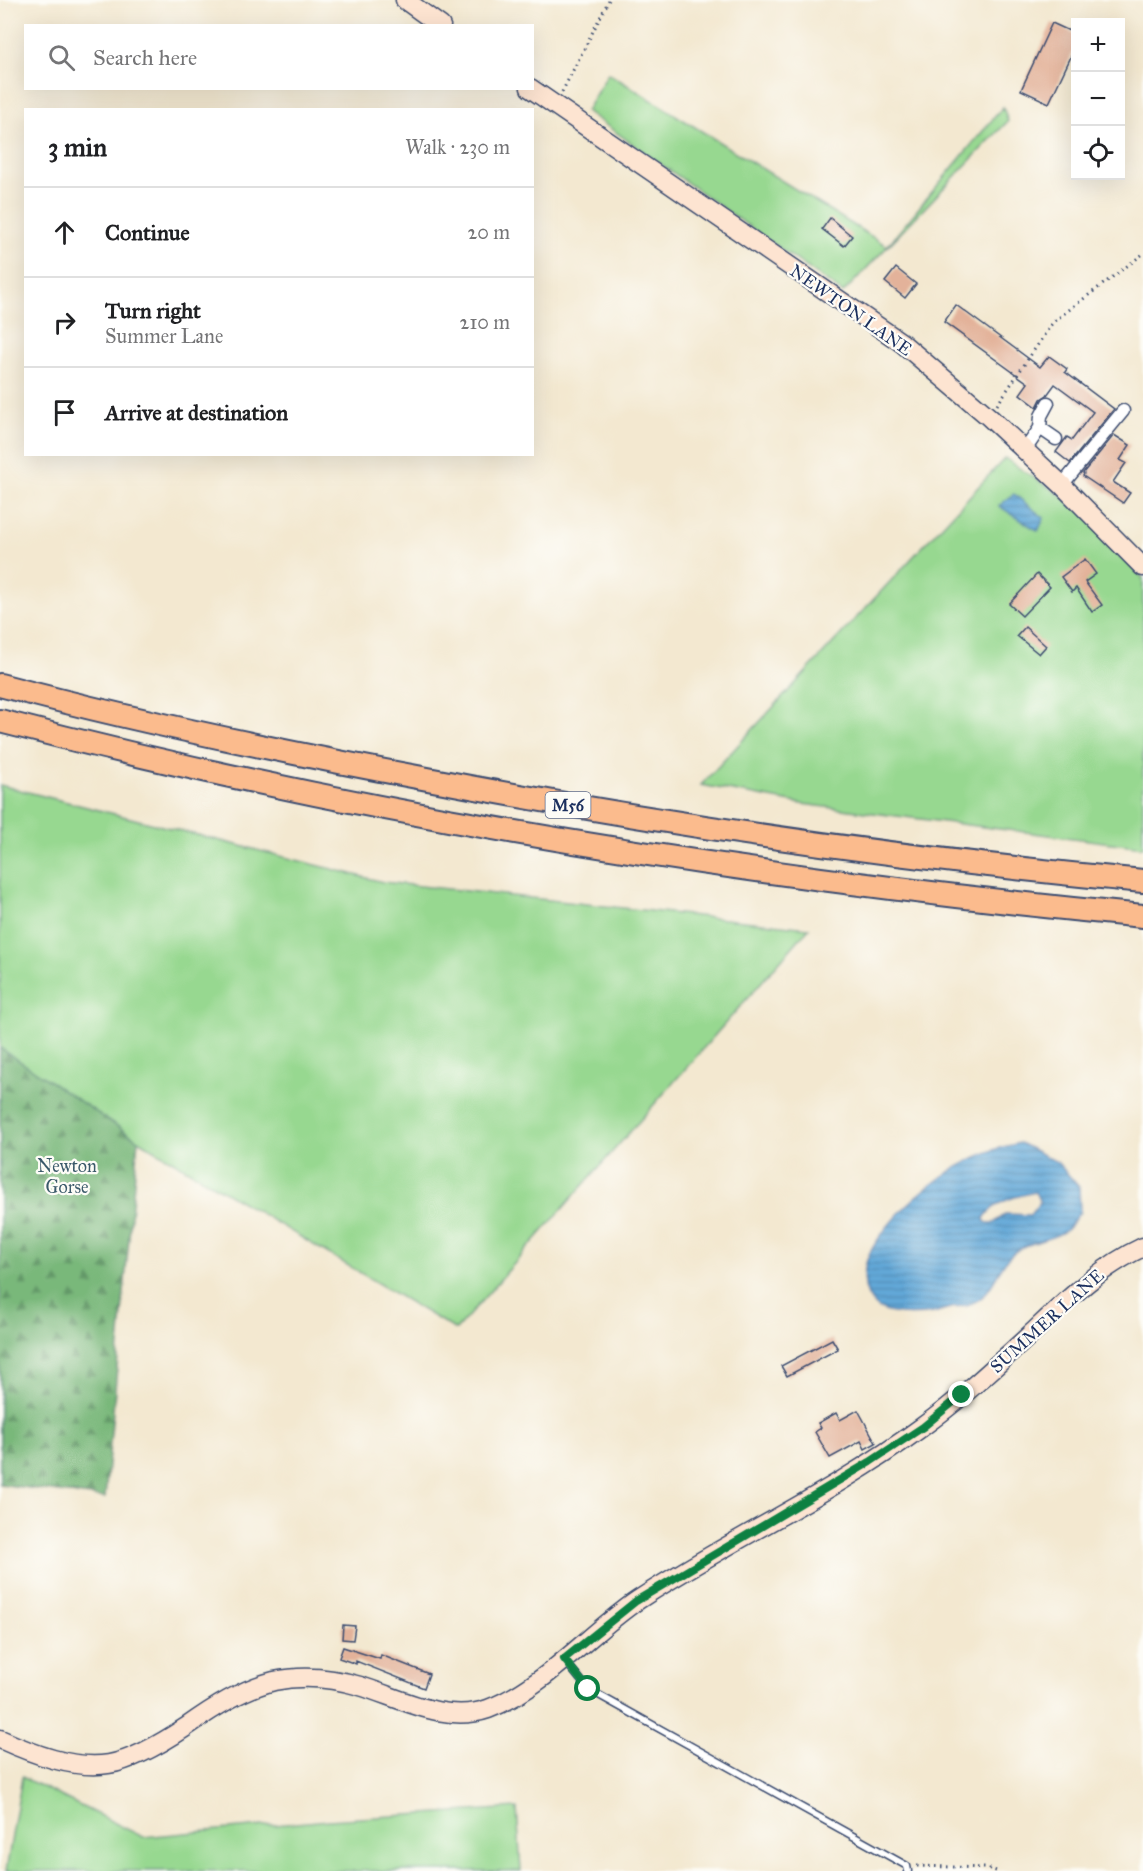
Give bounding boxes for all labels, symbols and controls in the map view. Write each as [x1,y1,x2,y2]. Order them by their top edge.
map controls [1071,18,1125,180]
button: + [1071,18,1125,72]
search box [24,24,534,90]
icon: search [45,41,78,74]
text: Search here [93,44,197,71]
button: − [1071,72,1125,126]
button: locate [1071,126,1125,180]
text: 3 min [48,131,107,163]
text: Walk · 230 m [405,135,510,159]
icon: ahead [48,216,81,249]
text: Continue [105,219,190,246]
text: 20 m [467,220,510,244]
street label: NEWTON LANE [786,260,917,360]
text: Turn right [105,297,201,324]
icon: right [48,306,81,339]
text: 210 m [460,310,510,334]
text: Summer Lane [105,324,223,348]
icon: arrive [48,396,81,429]
text: Arrive at destination [105,399,288,426]
road number: M56 [546,792,590,818]
park label: Newton Gorse [37,1155,97,1198]
street label: SUMMER LANE [986,1264,1108,1378]
route end [948,1381,974,1407]
route start [574,1675,600,1701]

